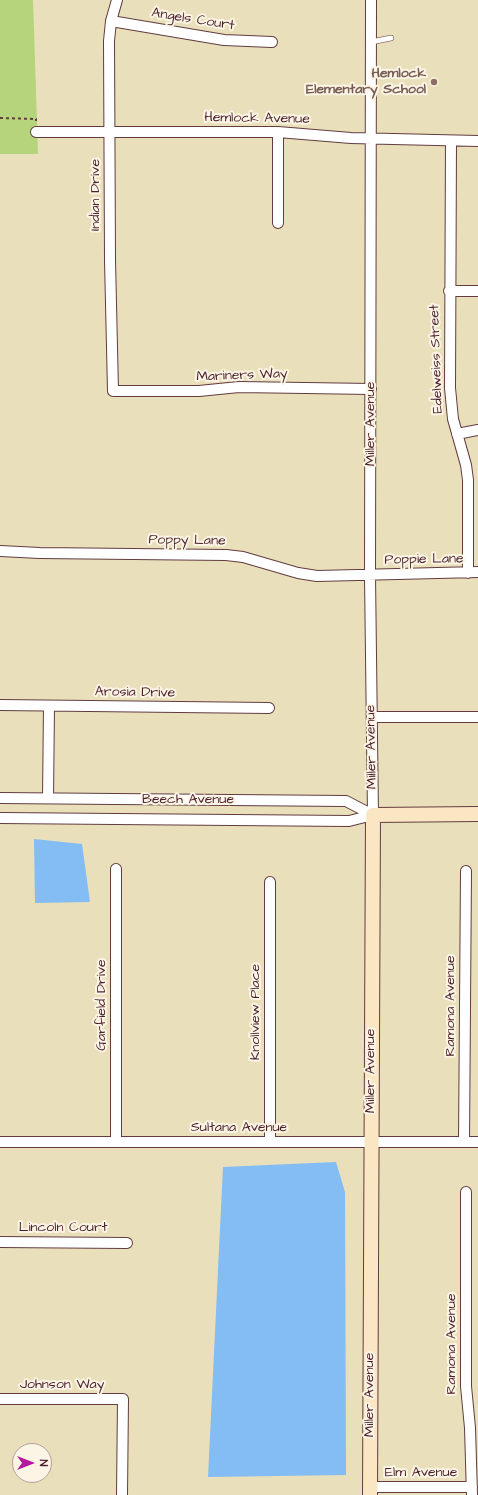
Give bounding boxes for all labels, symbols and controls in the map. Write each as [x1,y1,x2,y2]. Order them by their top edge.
street label: Angels Court [150,5,236,35]
place label: Hemlock Elementary School [306,66,426,98]
marker: Hemlock Elementary School [429,77,439,87]
street label: Hemlock Avenue [204,110,310,128]
street label: Indian Drive [88,159,104,231]
street label: Edelweiss Street [427,304,447,414]
street label: Mariners Way [196,366,288,386]
street label: Miller Avenue [363,382,379,466]
street label: Poppy Lane [148,532,226,550]
street label: Poppie Lane [384,551,464,569]
street label: Arosia Drive [95,684,175,702]
street label: Miller Avenue [363,705,381,789]
street label: Beech Avenue [142,792,234,808]
street label: Ramona Avenue [443,955,459,1057]
street label: Garfield Drive [94,959,110,1051]
street label: Knollview Place [248,964,264,1060]
street label: Miller Avenue [363,1029,379,1113]
street label: Sultana Avenue [191,1120,287,1136]
street label: Lincoln Court [19,1220,107,1236]
street label: Ramona Avenue [444,1293,460,1395]
street label: Miller Avenue [362,1353,378,1437]
street label: Johnson Way [20,1377,104,1393]
north arrow [12,1443,52,1483]
text: N [36,1460,51,1466]
street label: Elm Avenue [385,1465,457,1481]

